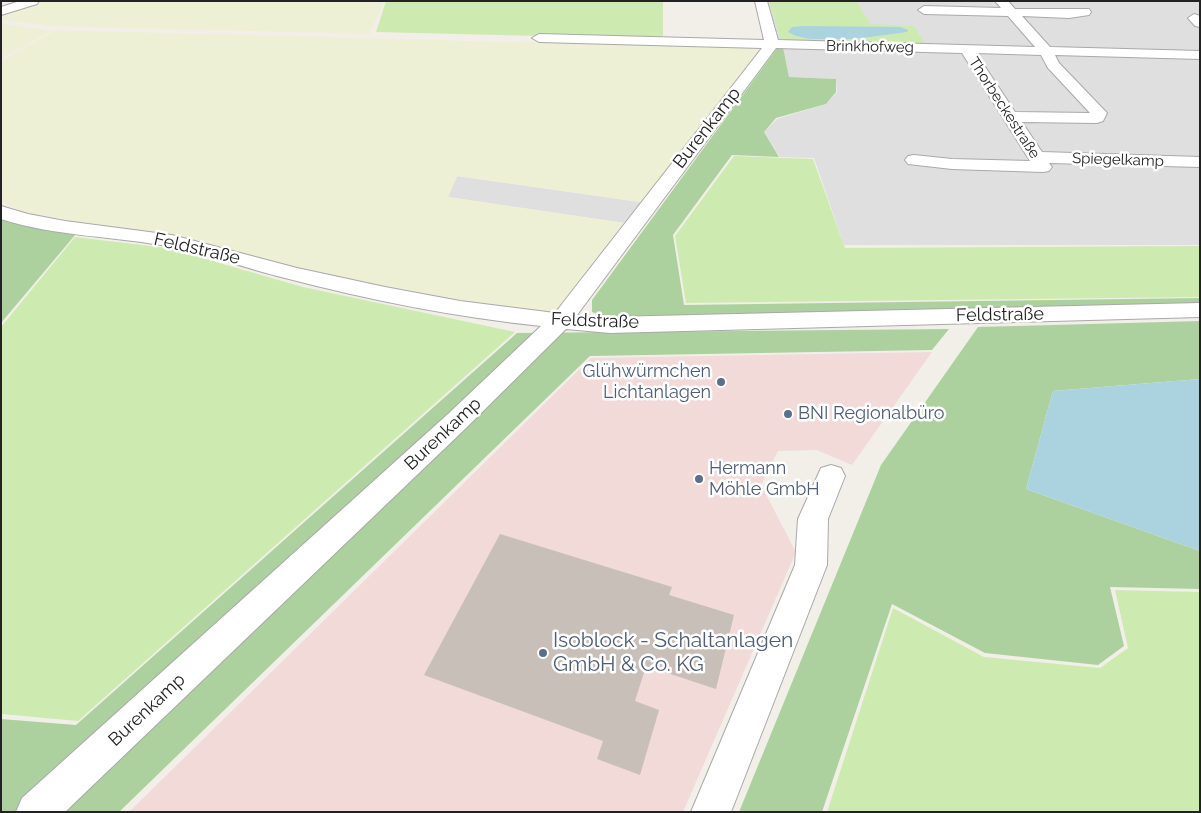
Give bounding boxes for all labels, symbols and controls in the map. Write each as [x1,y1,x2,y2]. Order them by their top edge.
street label: Brinkhofweg [826,37,914,57]
street label: Thorbeckestraße [964,54,1044,162]
street label: Burenkamp [669,83,745,173]
street label: Spiegelkamp [1072,149,1164,171]
street label: Feldstraße [152,229,242,269]
street label: Feldstraße [956,303,1044,327]
street label: Feldstraße [551,309,639,333]
place label: Glühwürmchen Lichtanlagen [583,361,711,404]
marker: Glühwürmchen Lichtanlagen [715,376,727,388]
street label: Burenkamp [400,393,486,475]
place label: BNI Regionalbüro [798,403,944,425]
marker: BNI Regionalbüro [782,408,794,420]
place label: Hermann Möhle GmbH [709,458,820,500]
marker: Hermann Möhle GmbH [693,473,705,485]
place label: Isoblock - Schaltanlagen GmbH & Co. KG [553,628,793,678]
marker: Isoblock - Schaltanlagen GmbH & Co. KG [537,647,549,659]
street label: Burenkamp [104,669,190,751]

